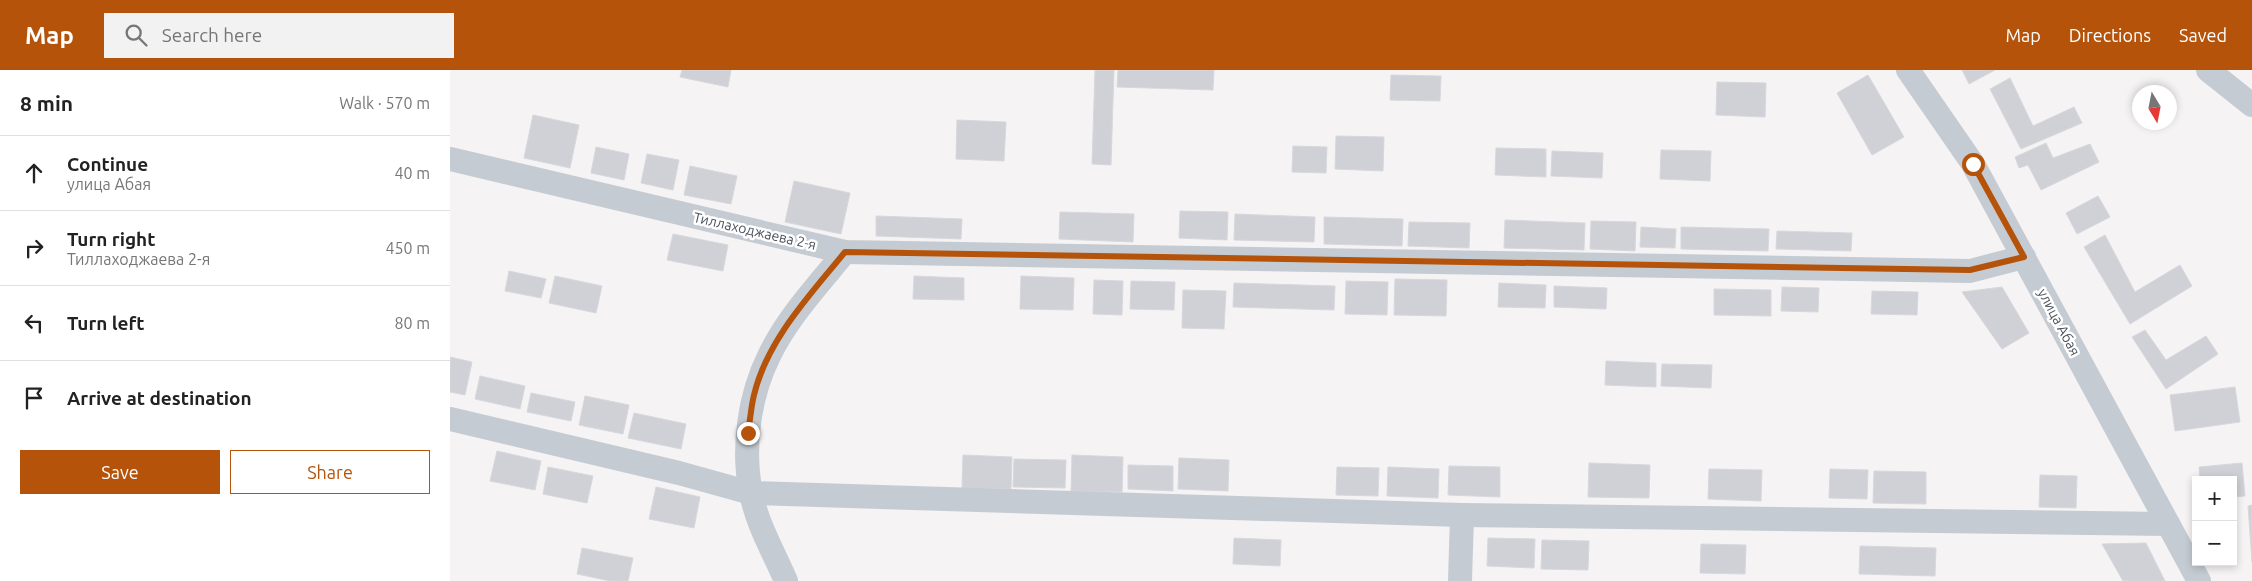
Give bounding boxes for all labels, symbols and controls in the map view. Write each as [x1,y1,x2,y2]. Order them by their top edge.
search box [104,13,454,58]
icon: search [122,21,150,49]
text: Map [25,22,74,49]
text: Search here [162,24,262,46]
text: Map [2005,25,2041,45]
text: Directions [2069,25,2151,45]
text: Saved [2179,25,2227,45]
north arrow [2132,85,2177,130]
text: 8 min [20,91,73,115]
text: Walk · 570 m [339,94,430,112]
text: Continue [67,153,148,175]
route start [1962,153,1985,176]
icon: ahead [20,159,48,187]
text: 40 m [394,164,430,182]
text: улица Абая [67,175,151,193]
street label: Тиллаходжаева 2-я [692,209,818,253]
text: Turn right [67,228,155,250]
icon: right [20,234,48,262]
text: 450 m [385,239,430,257]
text: Тиллаходжаева 2-я [67,250,210,268]
street label: улица Абая [2035,286,2083,358]
icon: left [20,309,48,337]
text: Turn left [67,312,145,334]
text: 80 m [394,314,430,332]
icon: arrive [20,384,48,412]
text: Arrive at destination [67,387,252,409]
route end [737,422,760,445]
button: Save [20,450,220,494]
button: Share [230,450,430,494]
map controls [2192,476,2237,566]
button: + [2192,476,2237,521]
button: − [2192,521,2237,566]

